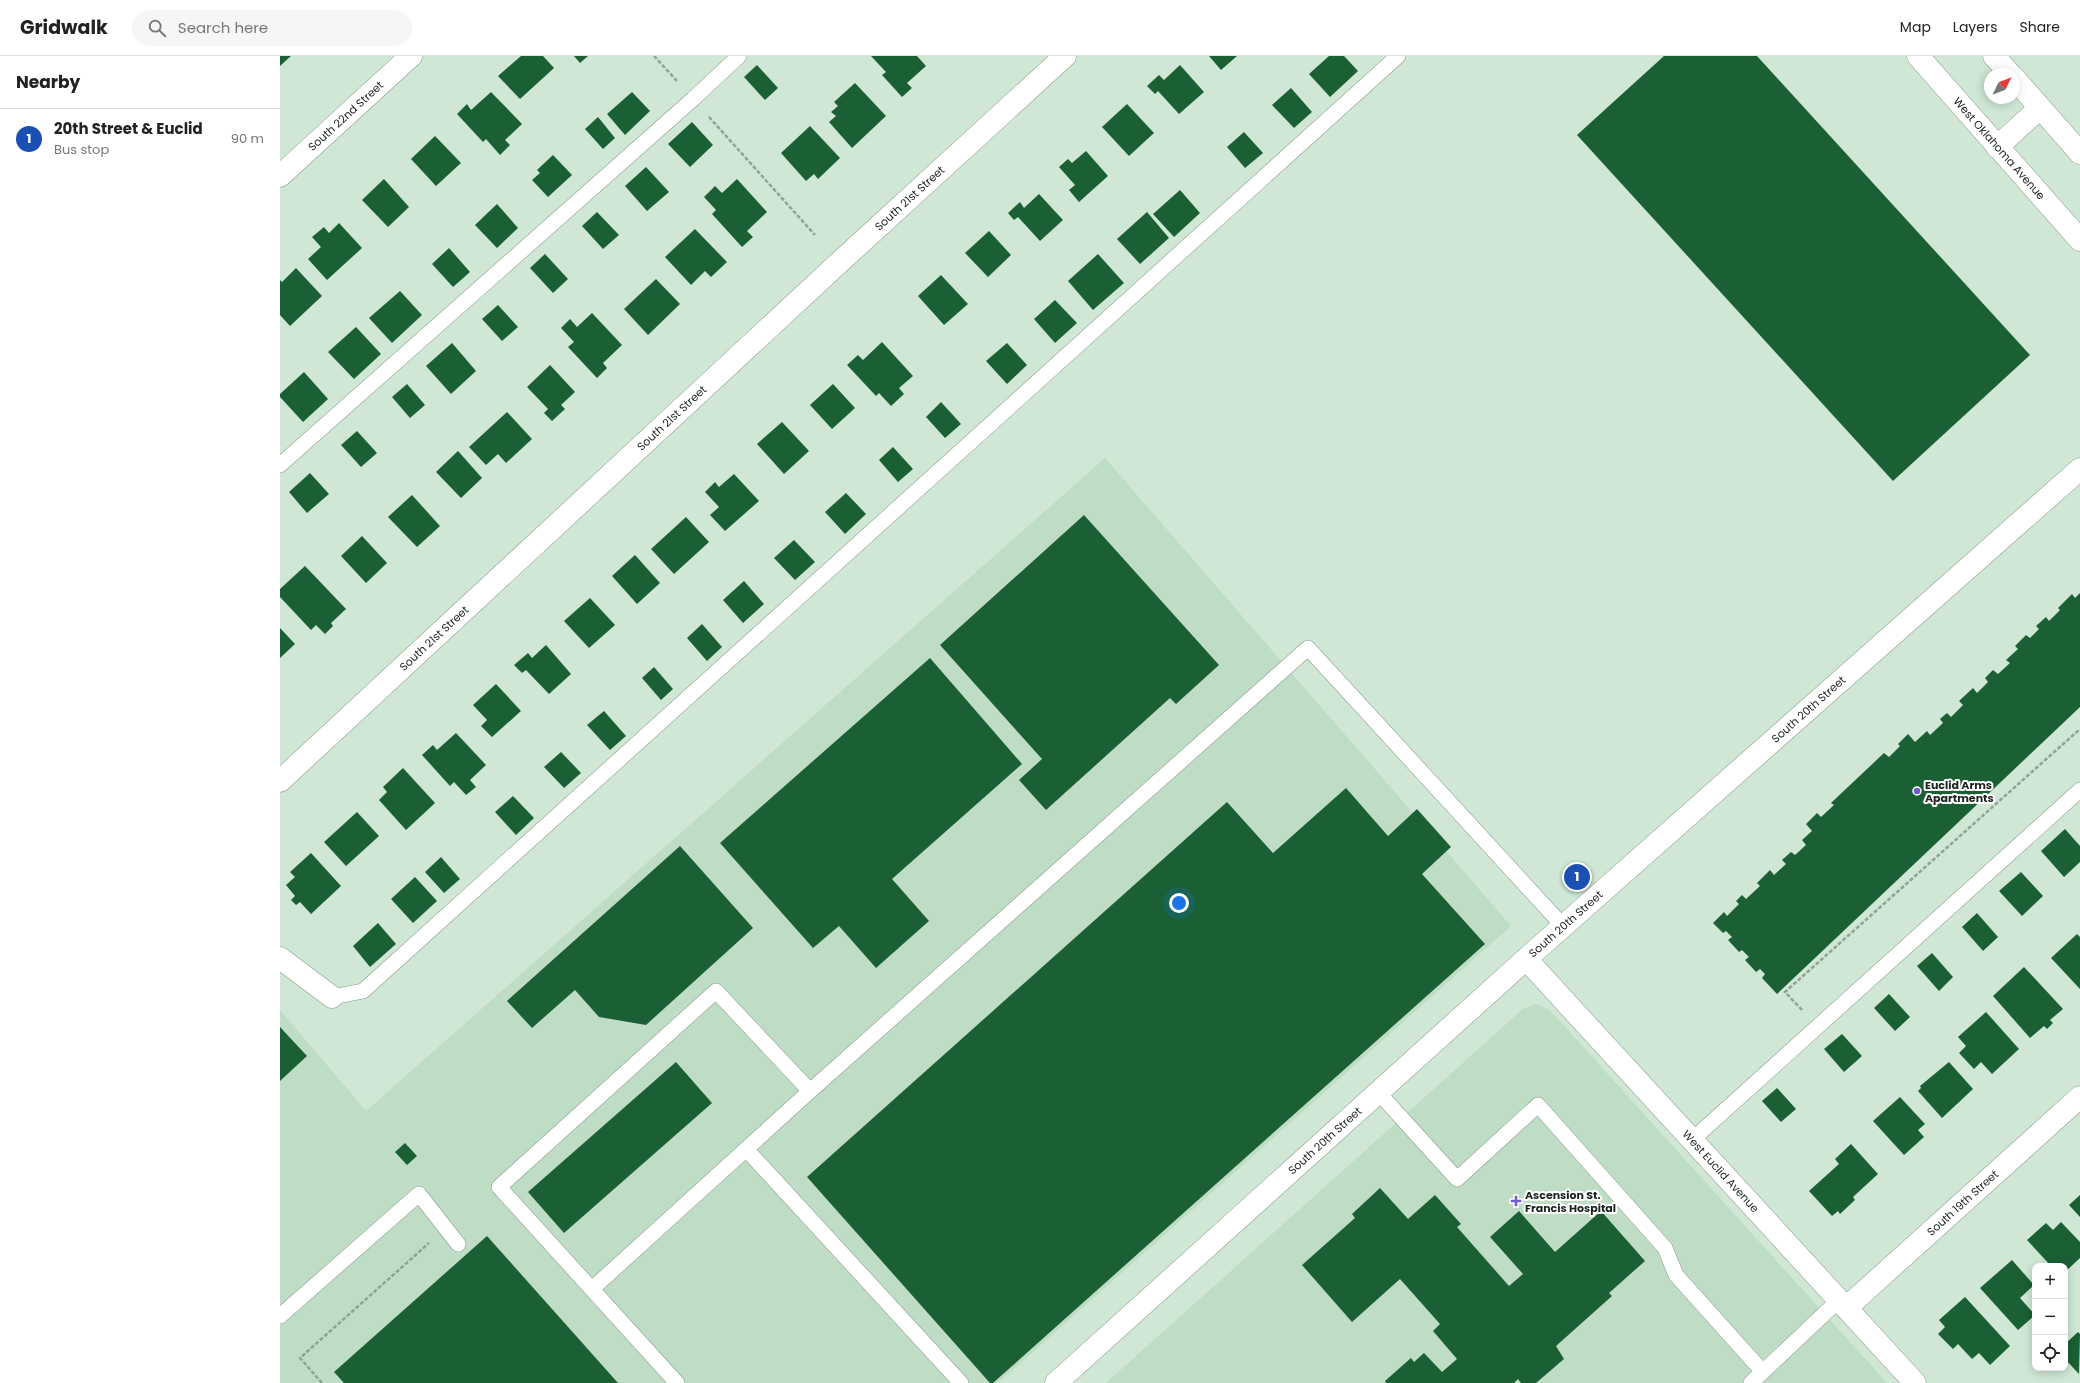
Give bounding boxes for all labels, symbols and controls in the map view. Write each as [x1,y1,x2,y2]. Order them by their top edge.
search box [132,10,412,46]
text: Gridwalk [20,14,108,41]
icon: search [146,17,168,39]
text: Search here [178,17,268,38]
text: Map [1900,17,1931,37]
text: Layers [1953,17,1997,37]
text: Share [2019,17,2060,37]
north arrow [1984,68,2020,104]
text: Nearby [16,70,80,94]
street label: South 22nd Street [304,77,387,155]
street label: West Oklahoma Avenue [1950,94,2049,203]
text: 20th Street & Euclid [54,118,203,139]
text: 1 [27,129,31,148]
text: 90 m [231,129,264,148]
text: Bus stop [54,140,109,159]
street label: South 21st Street [871,162,948,234]
street label: South 21st Street [633,382,710,454]
street label: South 21st Street [396,602,472,674]
street label: South 20th Street [1768,672,1849,746]
place label: Euclid Arms Apartments [1925,777,1994,806]
marker: Euclid Arms Apartments [1912,786,1922,796]
pin: 1 [1564,862,1590,892]
street label: South 20th Street [1525,887,1606,961]
your location [1169,893,1189,913]
street label: South 20th Street [1285,1103,1365,1178]
street label: West Euclid Avenue [1679,1126,1763,1216]
street label: South 19th Street [1923,1166,2002,1239]
place label: Ascension St. Francis Hospital [1525,1187,1616,1216]
marker: Ascension St. Francis Hospital [1510,1195,1522,1207]
map controls [2032,1263,2068,1371]
button: + [2032,1263,2068,1299]
button: − [2032,1299,2068,1335]
button: locate [2032,1335,2068,1371]

